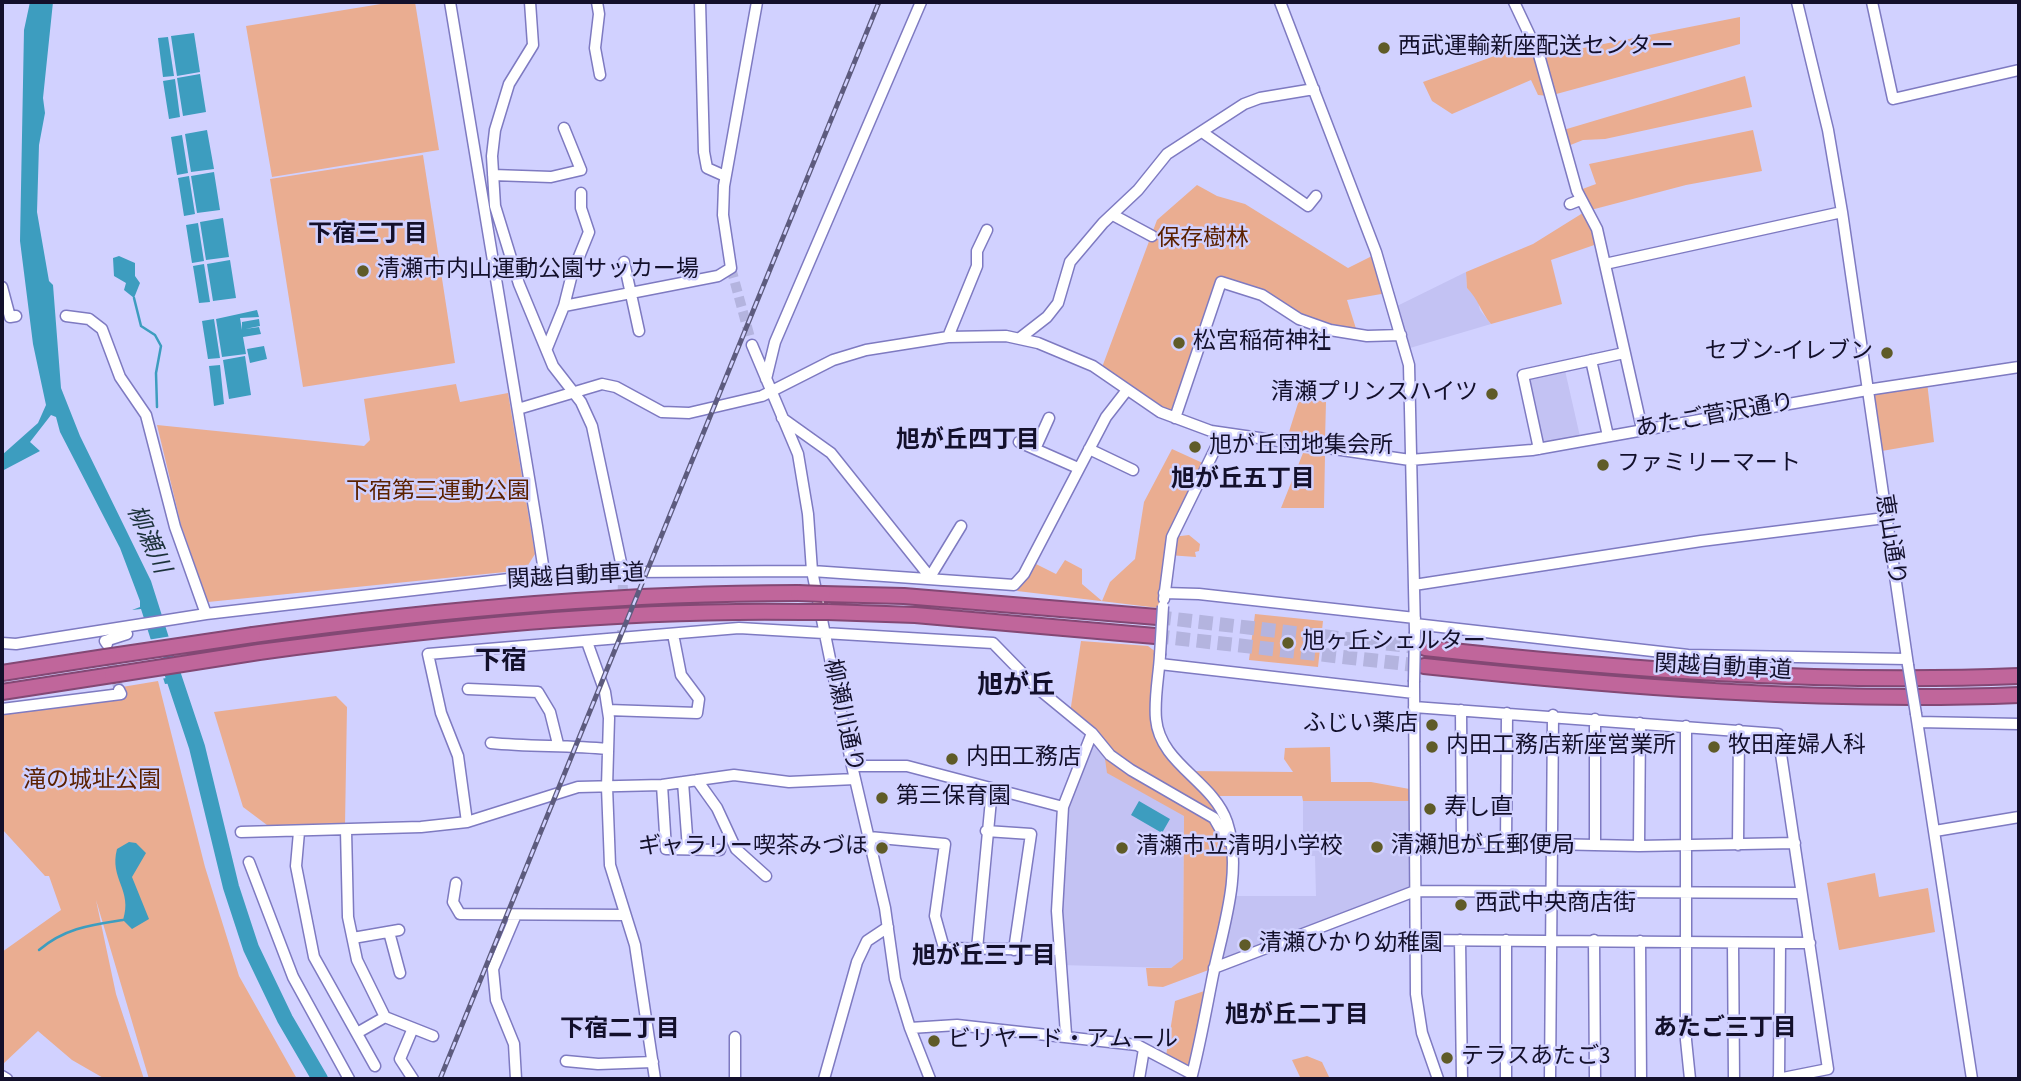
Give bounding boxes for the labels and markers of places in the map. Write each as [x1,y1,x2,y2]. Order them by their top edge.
place label: 西武運輸新座配送センター [1398,34,1674,62]
marker: 西武運輸新座配送センター [1376,40,1392,56]
place label: 清瀬市内山運動公園サッカー場 [377,257,699,285]
marker: 清瀬市内山運動公園サッカー場 [355,263,371,279]
place label: 松宮稲荷神社 [1193,329,1331,357]
marker: 松宮稲荷神社 [1171,335,1187,351]
place label: セブン-イレブン [1705,339,1873,367]
marker: セブン-イレブン [1879,345,1895,361]
place label: 清瀬プリンスハイツ [1271,380,1478,408]
marker: 清瀬プリンスハイツ [1484,386,1500,402]
place label: 旭が丘団地集会所 [1209,433,1393,461]
marker: 旭が丘団地集会所 [1187,439,1203,455]
place label: ファミリーマート [1617,451,1801,479]
marker: ファミリーマート [1595,457,1611,473]
place label: 旭ヶ丘シェルター [1302,629,1486,657]
marker: 旭ヶ丘シェルター [1280,635,1296,651]
place label: ふじい薬店 [1303,711,1418,739]
marker: ふじい薬店 [1424,717,1440,733]
place label: 内田工務店新座営業所 [1446,733,1676,761]
place label: 牧田産婦人科 [1728,733,1866,761]
marker: 内田工務店新座営業所 [1424,739,1440,755]
marker: 牧田産婦人科 [1706,739,1722,755]
place label: 内田工務店 [966,745,1081,773]
marker: 内田工務店 [944,751,960,767]
place label: 第三保育園 [896,784,1011,812]
marker: 第三保育園 [874,790,890,806]
place label: 寿し直 [1444,795,1513,823]
marker: 寿し直 [1422,801,1438,817]
place label: 清瀬旭が丘郵便局 [1391,833,1575,861]
place label: ギャラリー喫茶みづほ [638,834,868,862]
place label: 清瀬市立清明小学校 [1136,834,1343,862]
marker: 清瀬旭が丘郵便局 [1369,839,1385,855]
marker: ギャラリー喫茶みづほ [874,840,890,856]
marker: 清瀬市立清明小学校 [1114,840,1130,856]
place label: 西武中央商店街 [1475,891,1636,919]
marker: 西武中央商店街 [1453,897,1469,913]
place label: 清瀬ひかり幼稚園 [1259,931,1443,959]
marker: 清瀬ひかり幼稚園 [1237,937,1253,953]
place label: ビリヤード・アムール [948,1027,1178,1055]
marker: ビリヤード・アムール [926,1033,942,1049]
place label: テラスあたご3 [1461,1044,1610,1072]
marker: テラスあたご3 [1439,1050,1455,1066]

